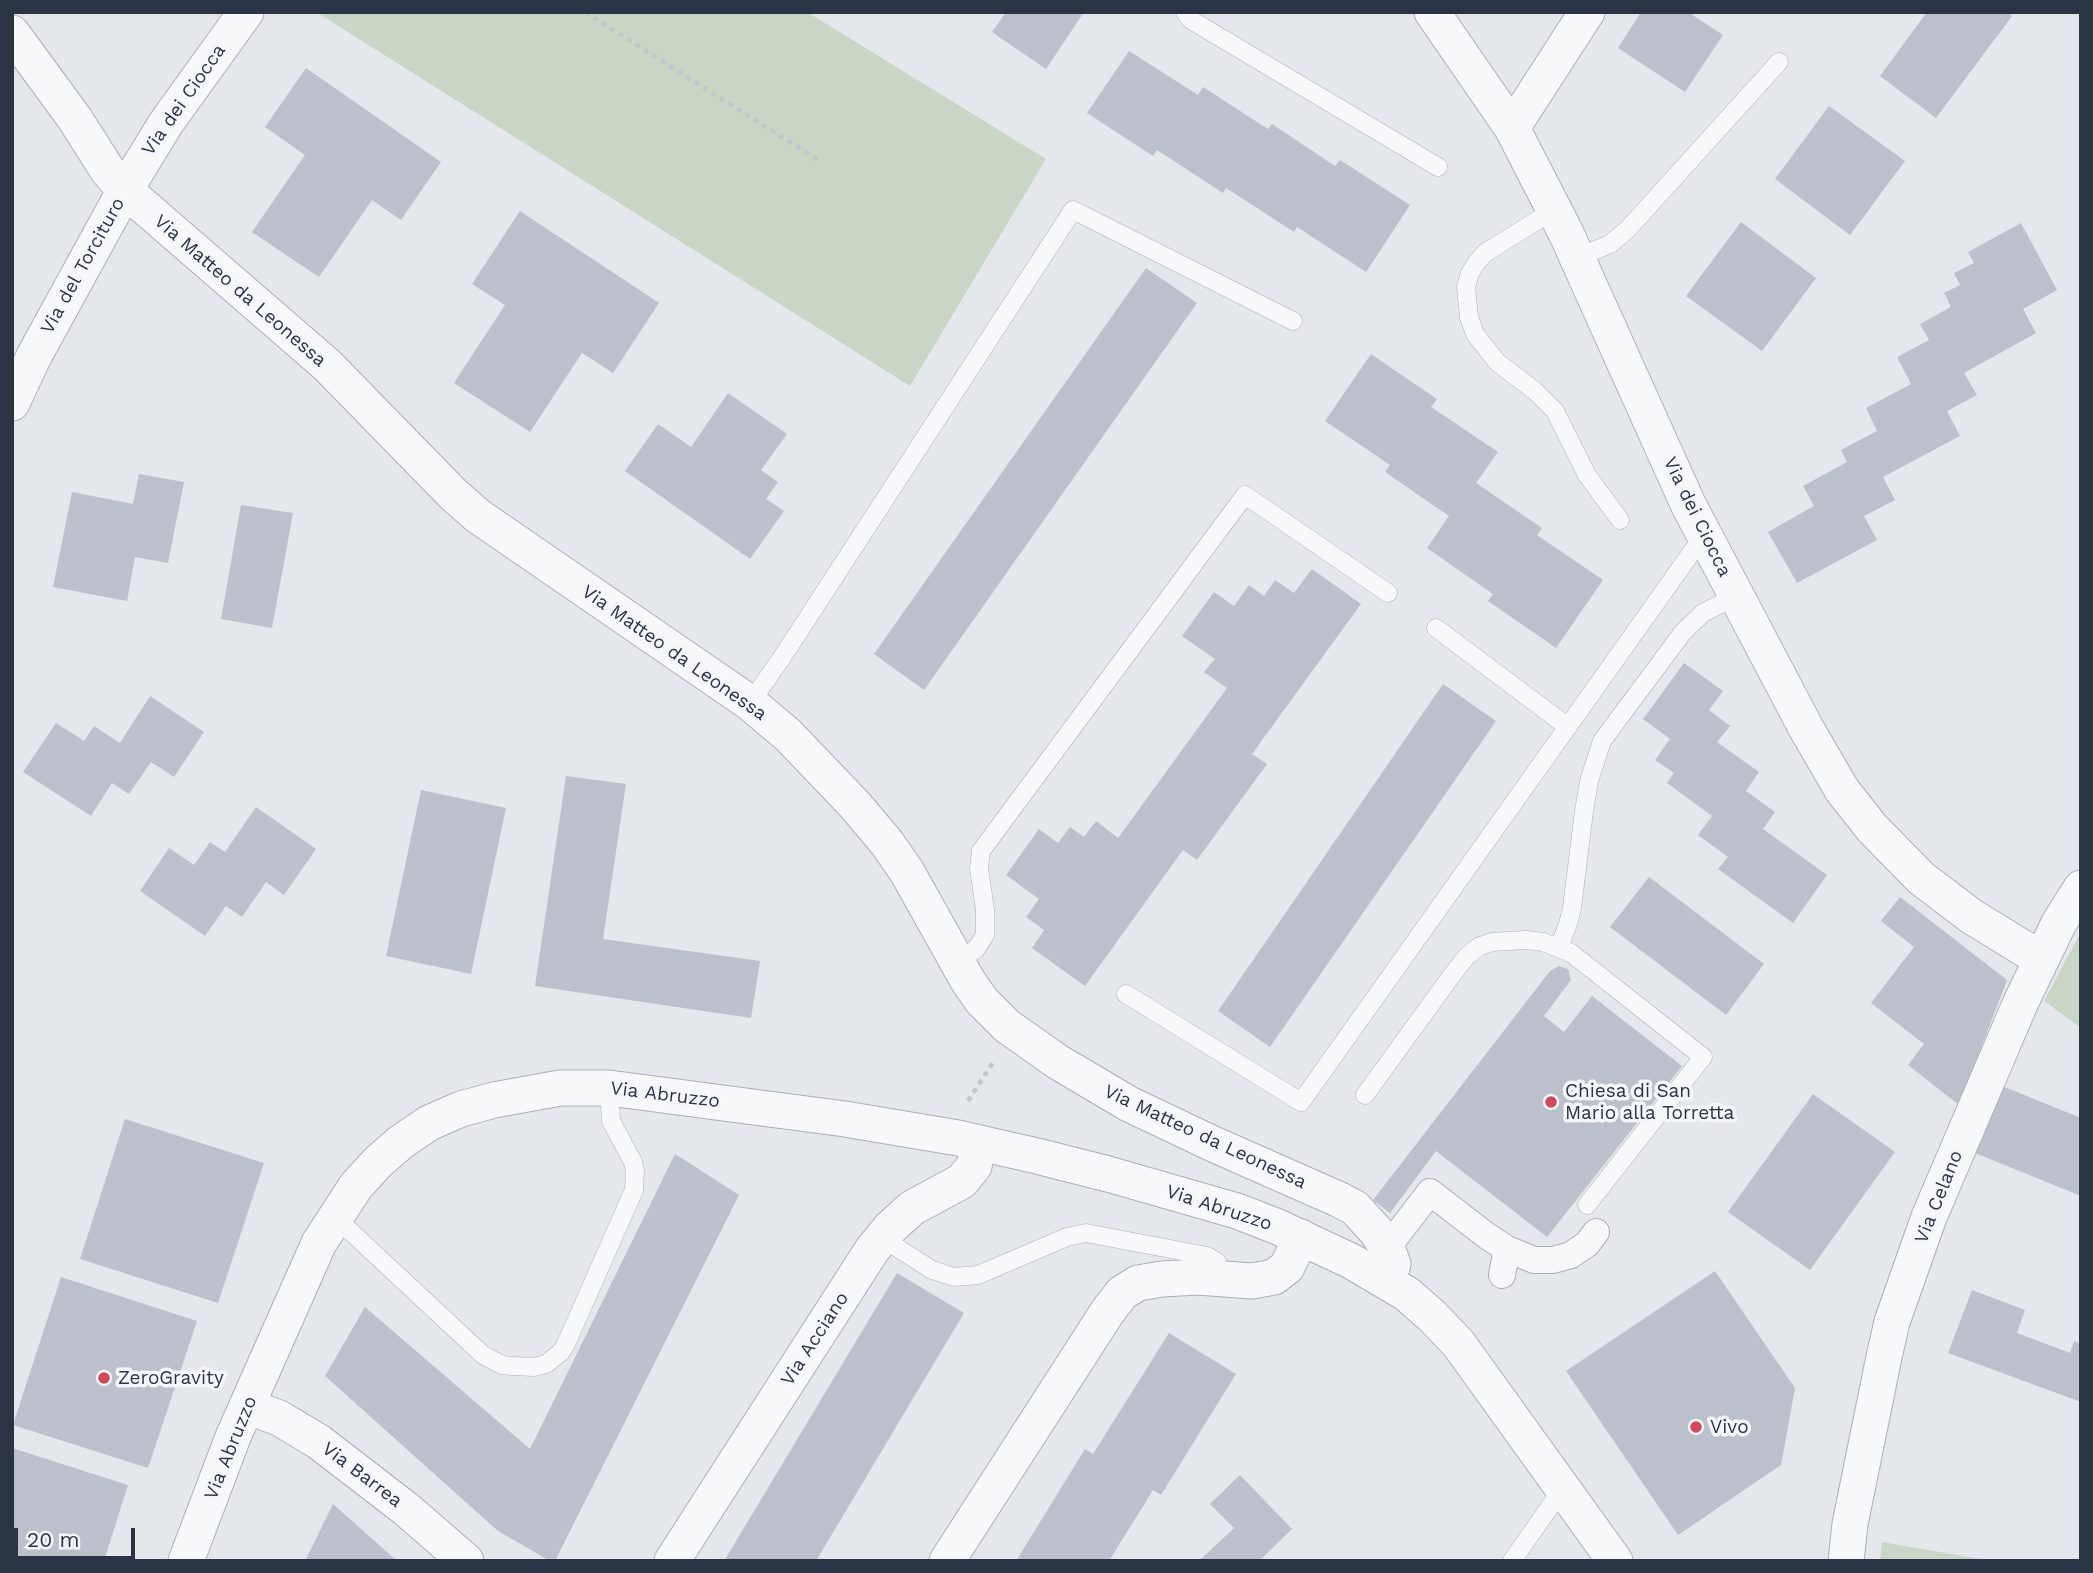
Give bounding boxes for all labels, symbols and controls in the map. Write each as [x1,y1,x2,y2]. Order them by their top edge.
street label: Via dei Ciocca [137,40,231,160]
street label: Via del Torcituro [36,194,130,338]
street label: Via Matteo da Leonessa [149,210,331,372]
street label: Via dei Ciocca [1658,453,1736,581]
street label: Via Matteo da Leonessa [577,580,771,726]
street label: Via Abruzzo [609,1077,721,1113]
street label: Via Matteo da Leonessa [1100,1080,1310,1194]
place label: Chiesa di San Mario alla Torretta [1565,1080,1734,1124]
marker: Chiesa di San Mario alla Torretta [1543,1094,1559,1110]
street label: Via Celano [1910,1147,1968,1247]
street label: Via Abruzzo [1163,1180,1275,1236]
street label: Via Acciano [776,1288,854,1390]
place label: ZeroGravity [118,1367,224,1389]
marker: ZeroGravity [96,1370,112,1386]
street label: Via Abruzzo [200,1393,262,1503]
place label: Vivo [1710,1416,1749,1438]
marker: Vivo [1688,1419,1704,1435]
street label: Via Barrea [317,1437,407,1513]
scale bar [18,1514,138,1558]
text: 20 m [27,1527,79,1552]

